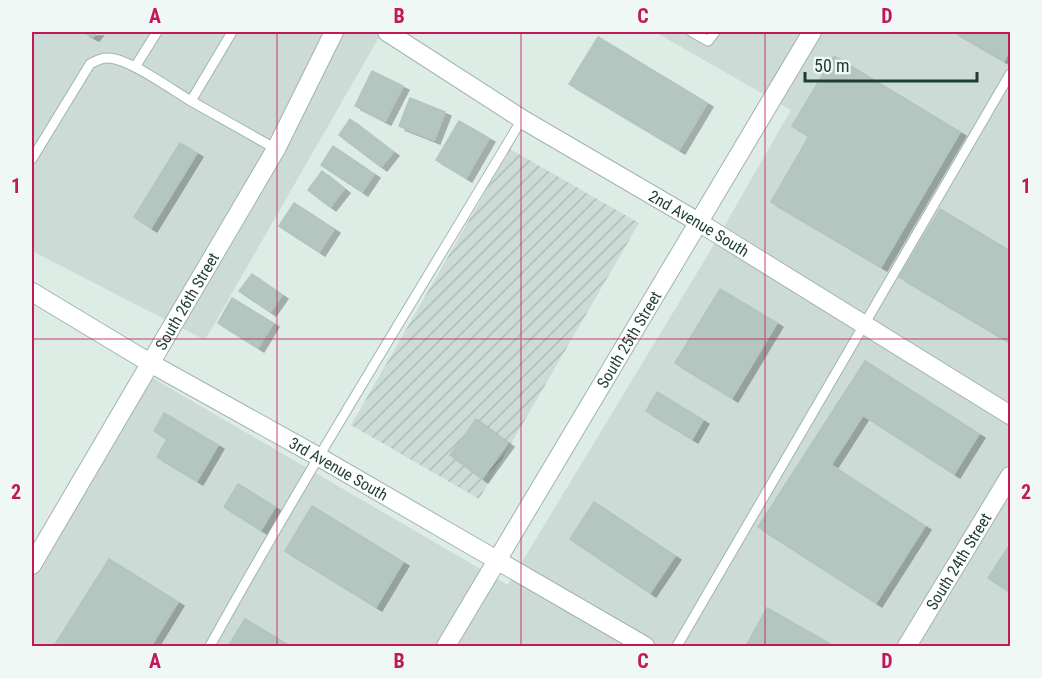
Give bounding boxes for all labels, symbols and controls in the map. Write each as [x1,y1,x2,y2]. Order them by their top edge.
text: A [149,4,161,28]
text: B [393,4,405,28]
text: C [637,4,649,28]
text: D [881,4,893,28]
scale bar [805,45,978,83]
text: 50 m [814,55,849,76]
text: 1 [11,174,21,198]
text: 1 [1021,174,1031,198]
street label: 2nd Avenue South [645,186,752,261]
street label: South 26th Street [151,249,223,353]
street label: South 25th Street [593,287,666,392]
street label: 3rd Avenue South [286,433,391,505]
text: 2 [11,480,21,504]
text: 2 [1021,480,1031,504]
street label: South 24th Street [922,510,995,613]
text: A [149,649,161,673]
text: B [393,649,405,673]
text: C [637,649,649,673]
text: D [881,649,893,673]

